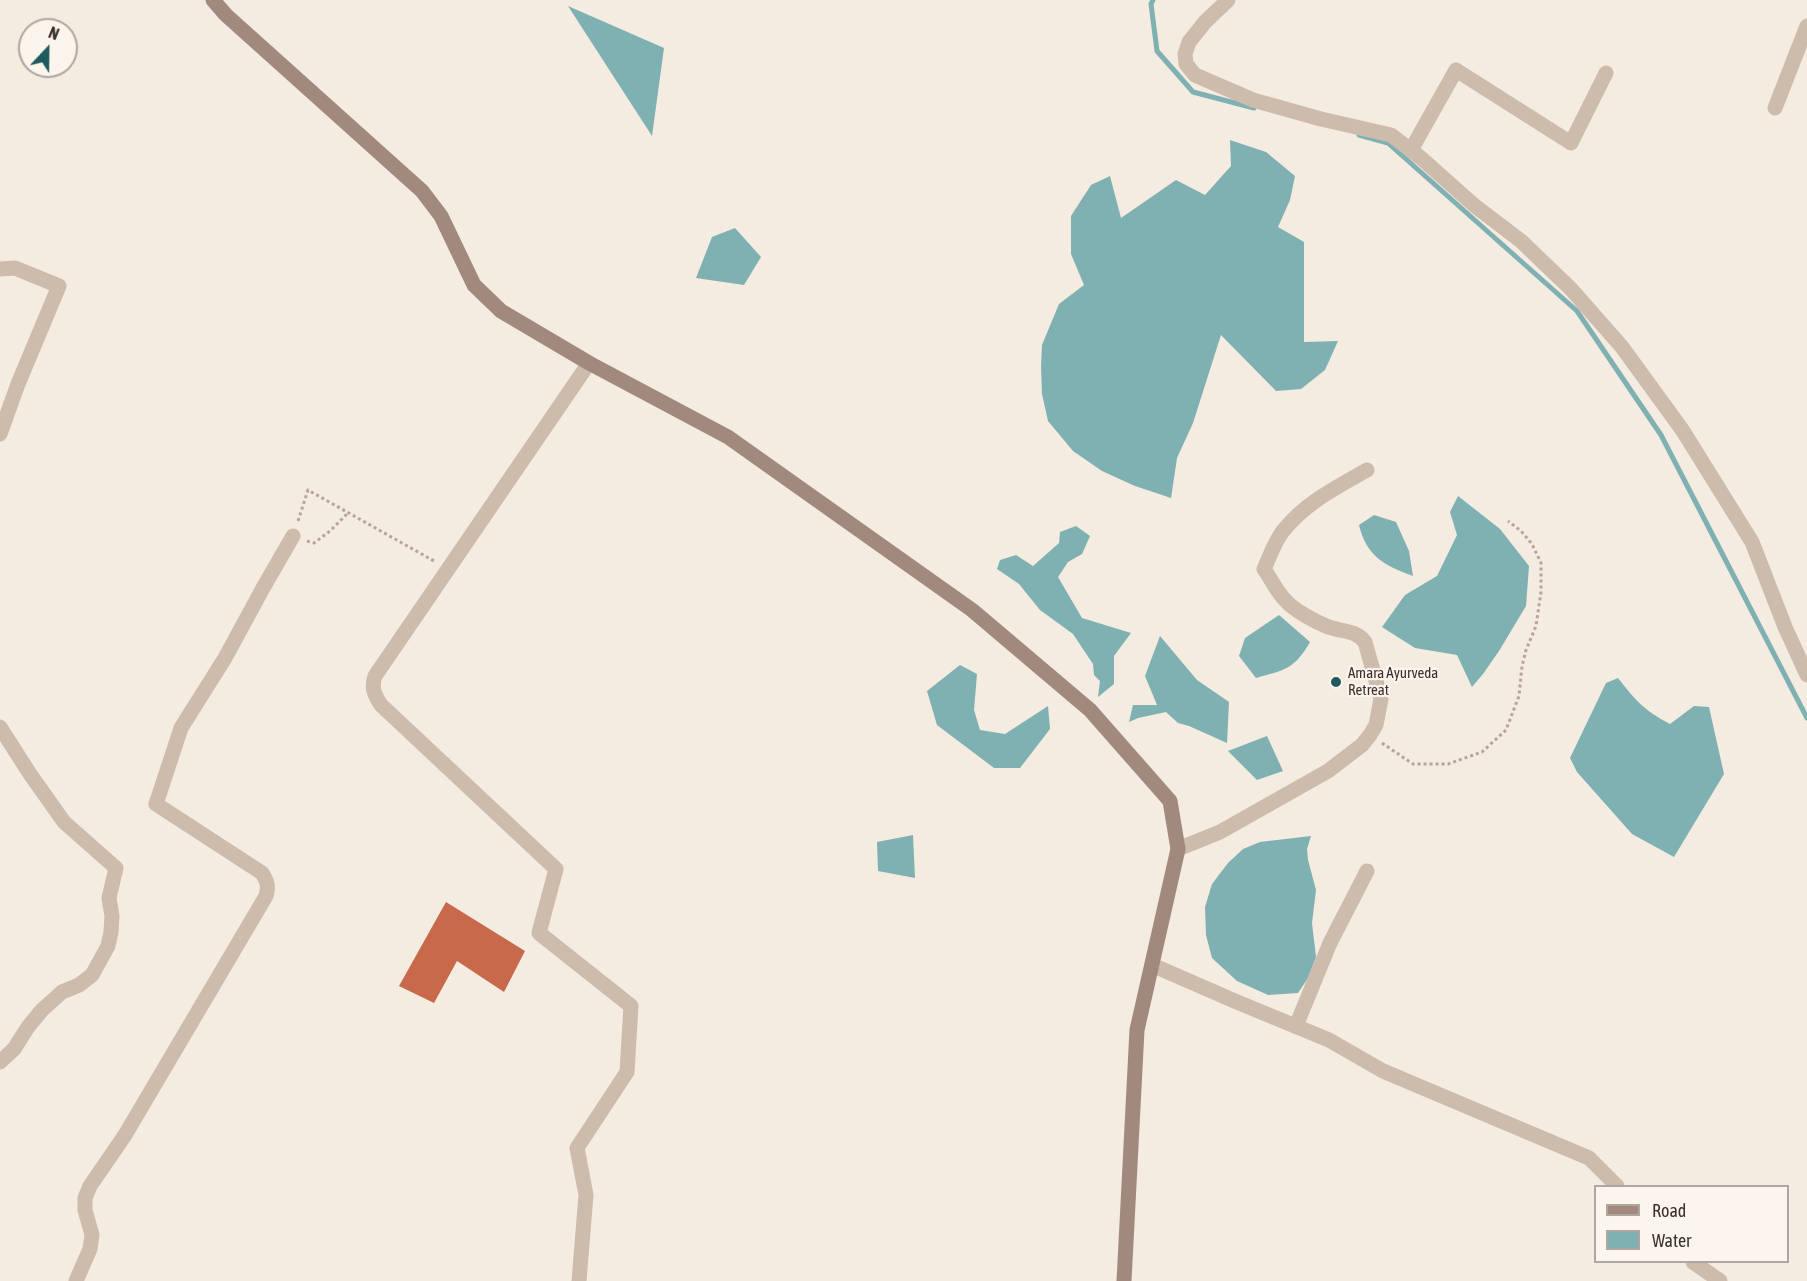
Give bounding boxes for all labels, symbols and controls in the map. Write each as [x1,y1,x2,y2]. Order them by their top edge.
north arrow [18,18,78,78]
text: N [46,23,62,43]
place label: Amara Ayurveda Retreat [1348,664,1438,699]
marker: Amara Ayurveda Retreat [1329,675,1343,689]
legend [1594,1185,1789,1263]
text: Road [1652,1200,1686,1221]
text: Water [1652,1230,1691,1251]

